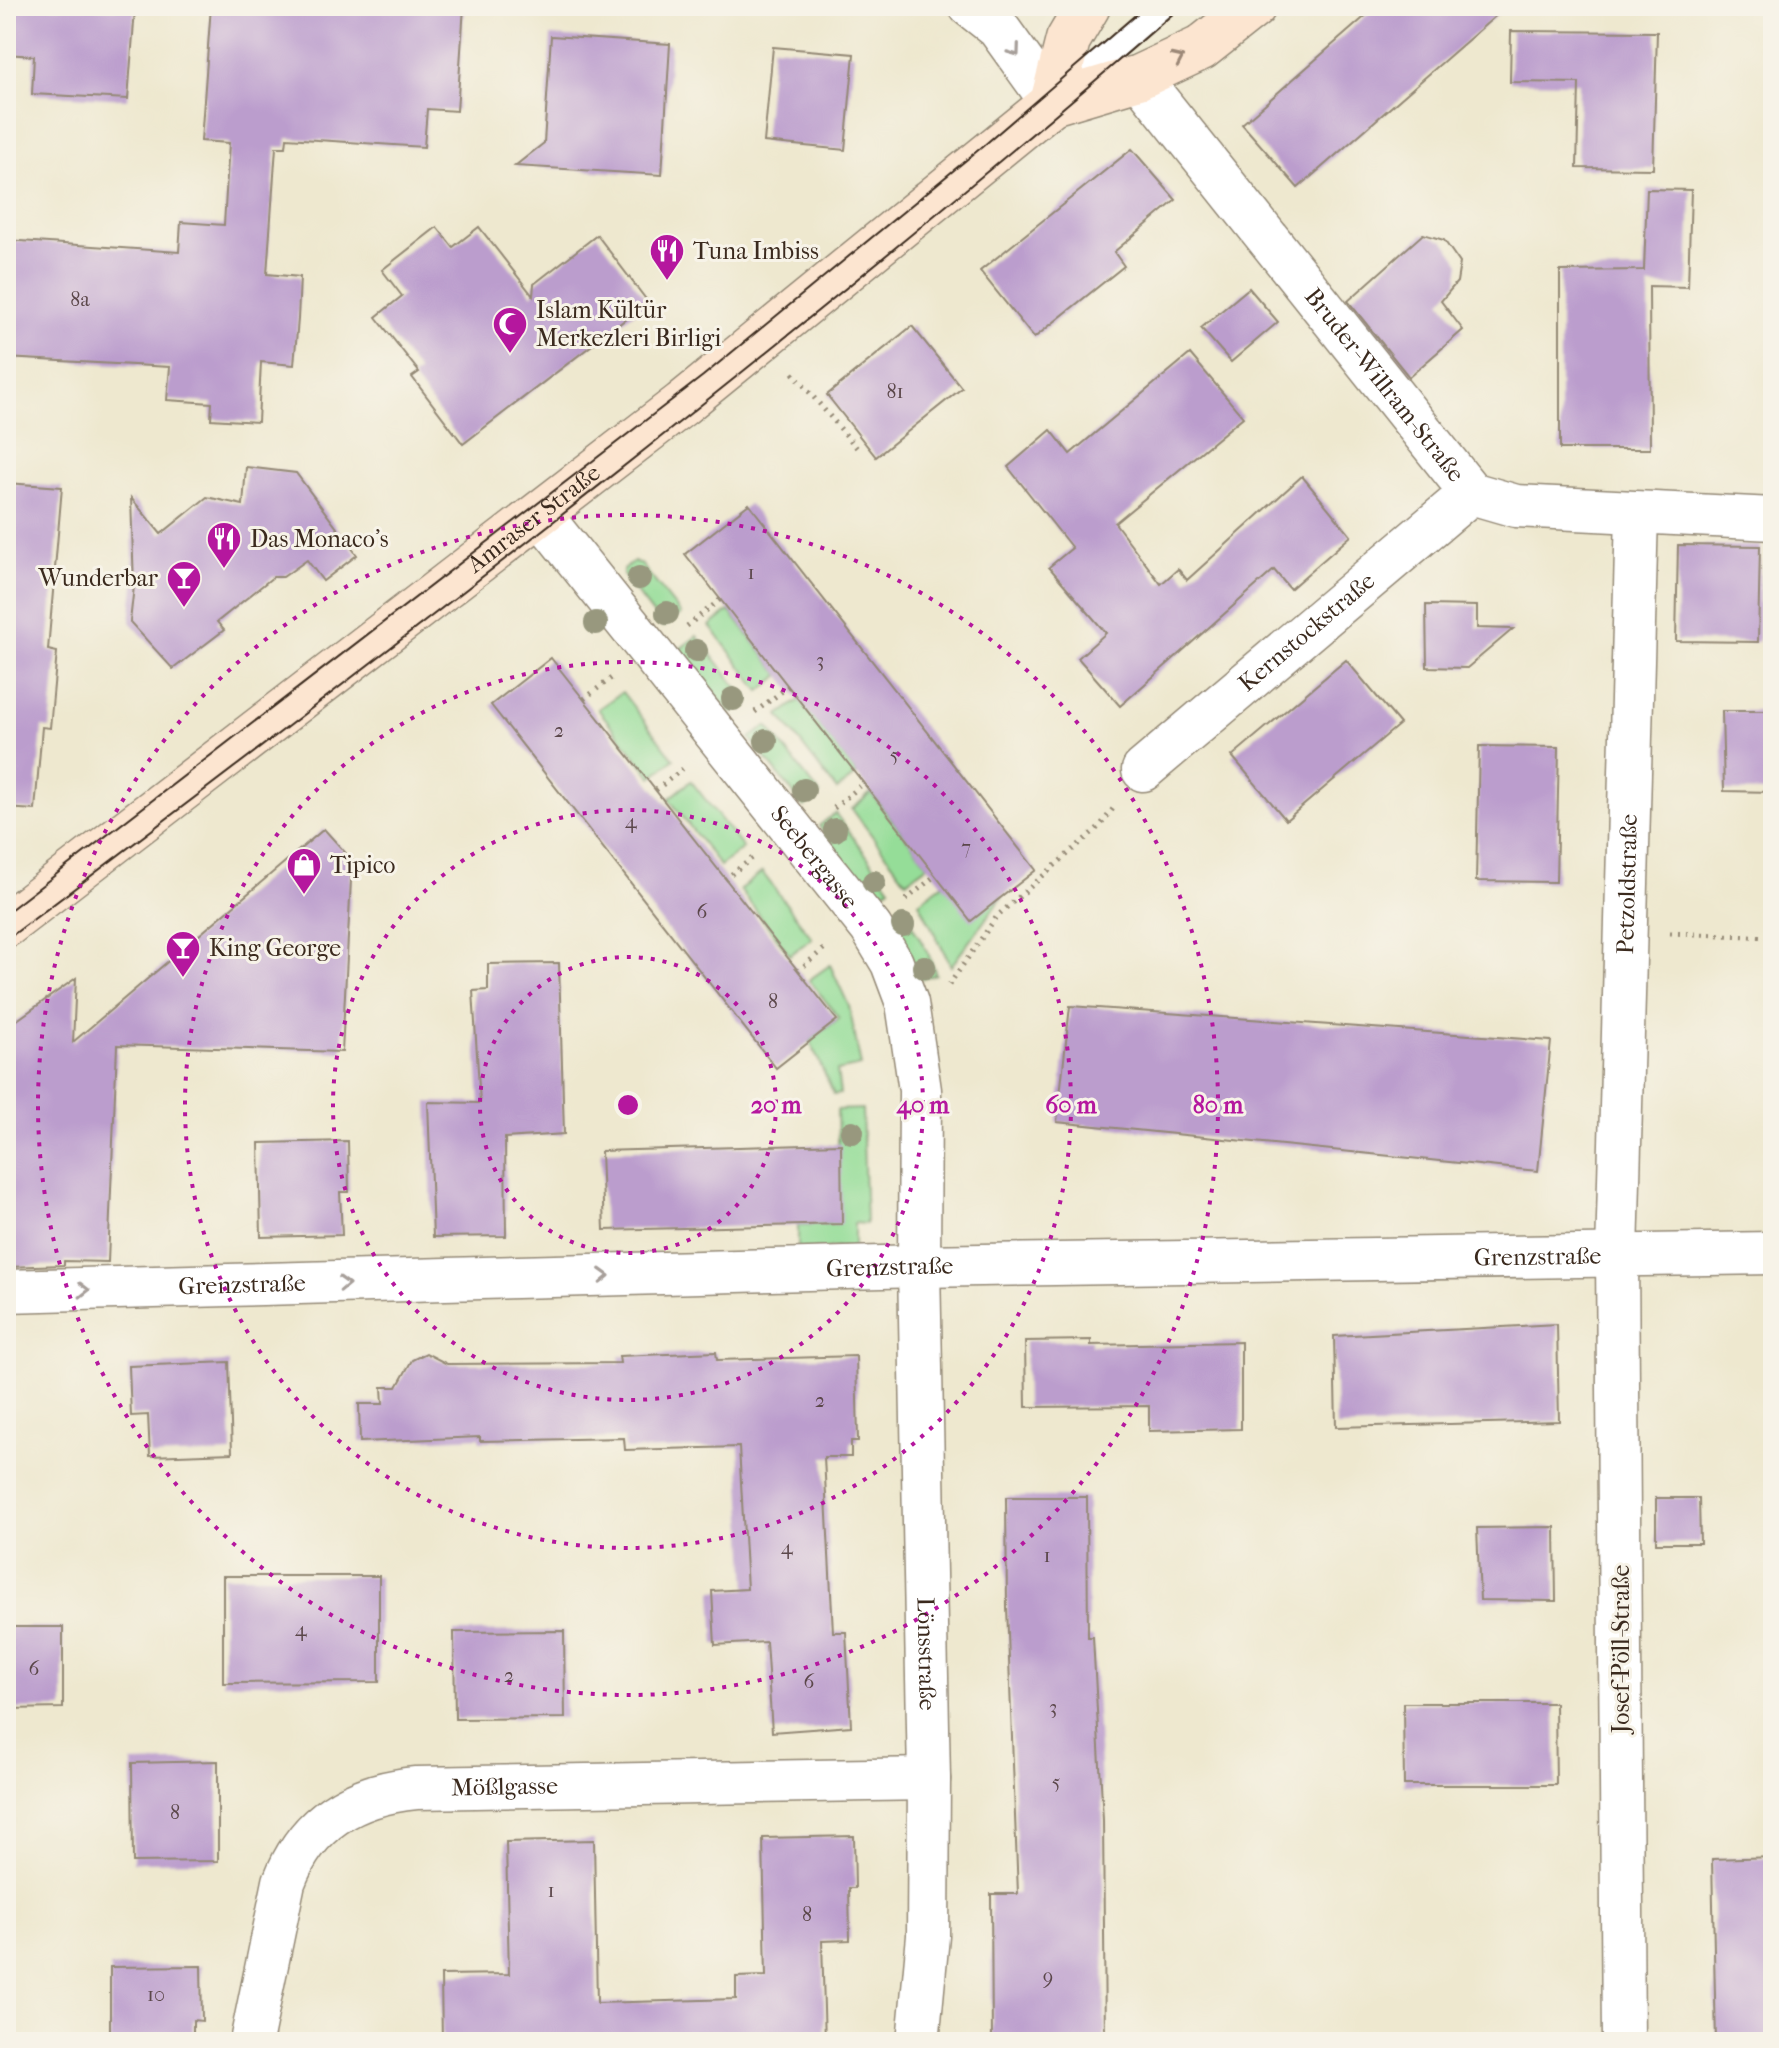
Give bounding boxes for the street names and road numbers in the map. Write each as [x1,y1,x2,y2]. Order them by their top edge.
street label: Bruder-Willram-Straße [1299,283,1470,487]
street label: Amraser Straße [461,458,606,579]
street label: Kernstockstraße [1233,567,1380,697]
street label: Seebergasse [765,800,864,915]
street label: Petzoldstraße [1611,813,1643,955]
street label: Grenzstraße [1474,1242,1602,1272]
street label: Grenzstraße [826,1251,954,1283]
street label: Grenzstraße [178,1269,306,1300]
street label: Josef-Pöll-Straße [1607,1565,1635,1735]
street label: Lönsstraße [911,1597,942,1711]
street label: Mößlgasse [451,1772,558,1801]

